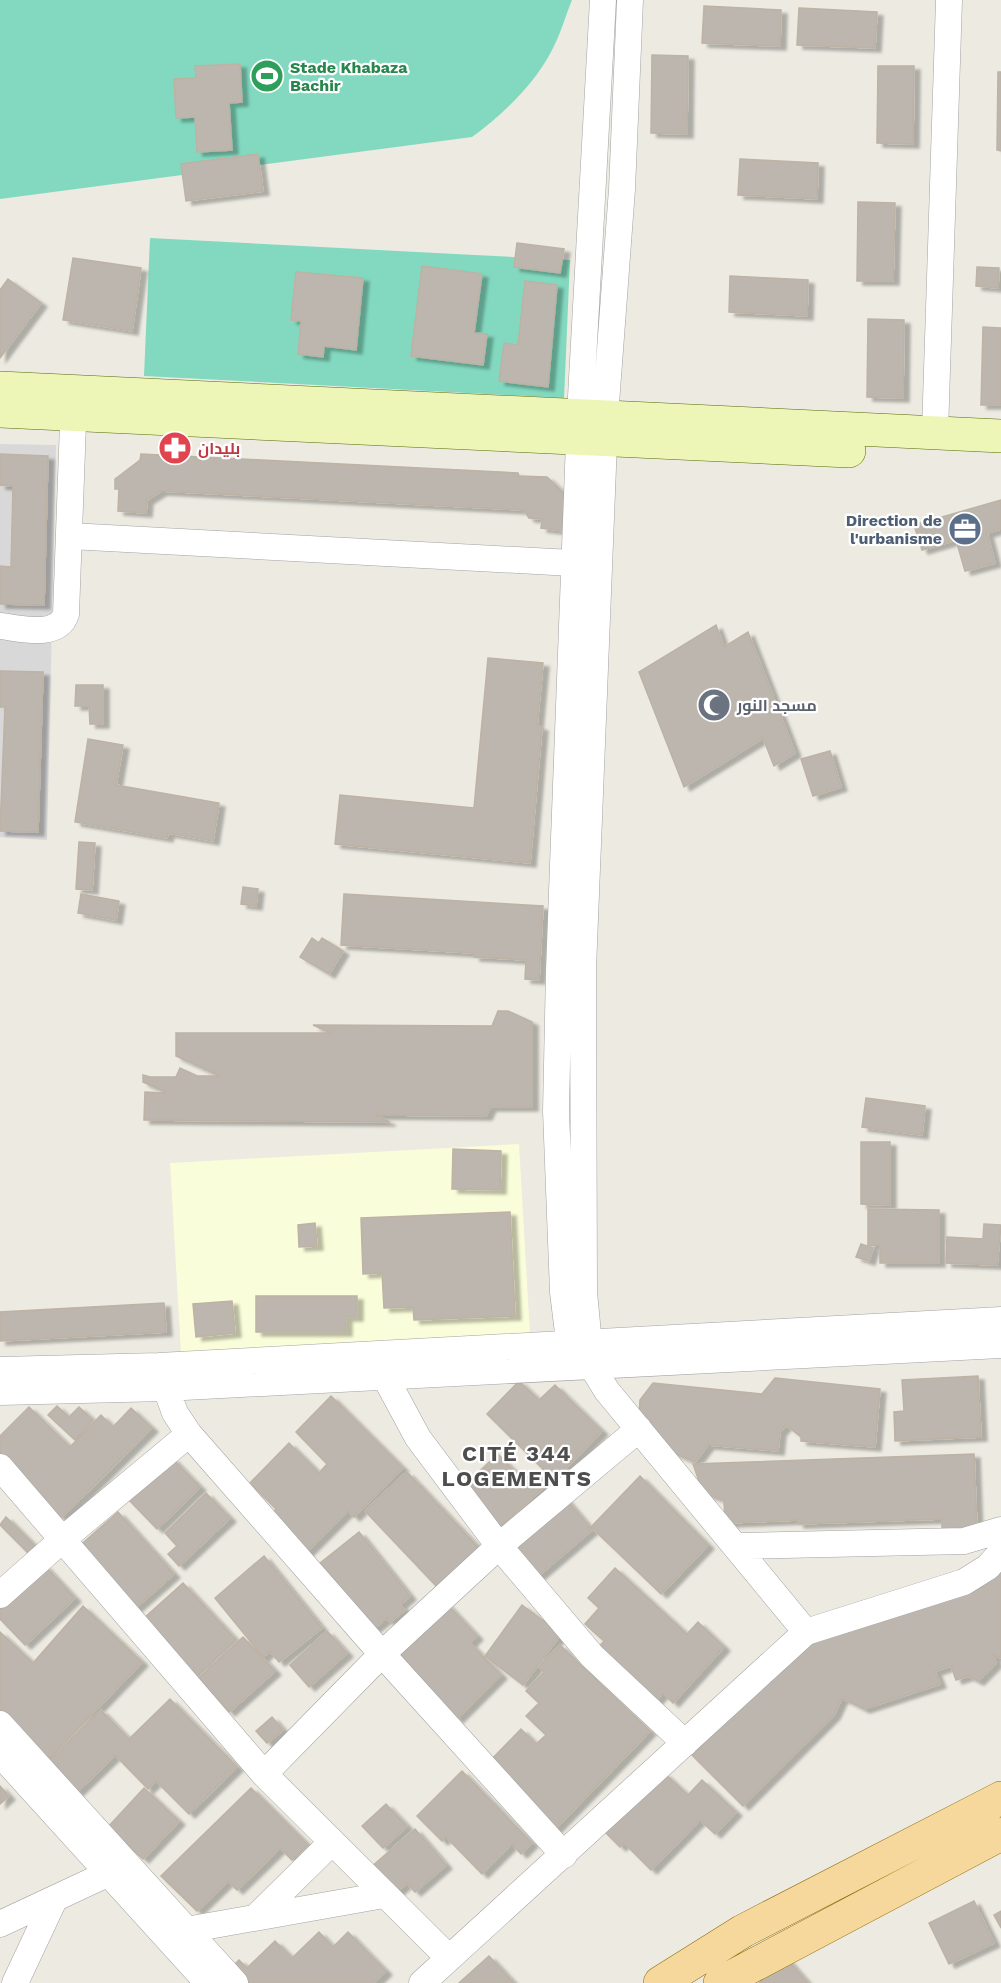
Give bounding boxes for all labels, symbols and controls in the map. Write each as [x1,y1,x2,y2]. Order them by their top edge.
sports icon: Stade Khabaza Bachir [249,58,285,94]
place label: Stade Khabaza Bachir [290,58,408,95]
pharmacy icon: بليدان [157,430,193,466]
place label: بليدان [198,439,240,458]
place label: Direction de l'urbanisme [846,511,942,548]
office icon: Direction de l'urbanisme [947,511,983,547]
mosque icon: مسجد النور [696,687,732,723]
place label: مسجد النور [736,696,817,715]
district label: CITÉ 344 LOGEMENTS [442,1441,592,1491]

